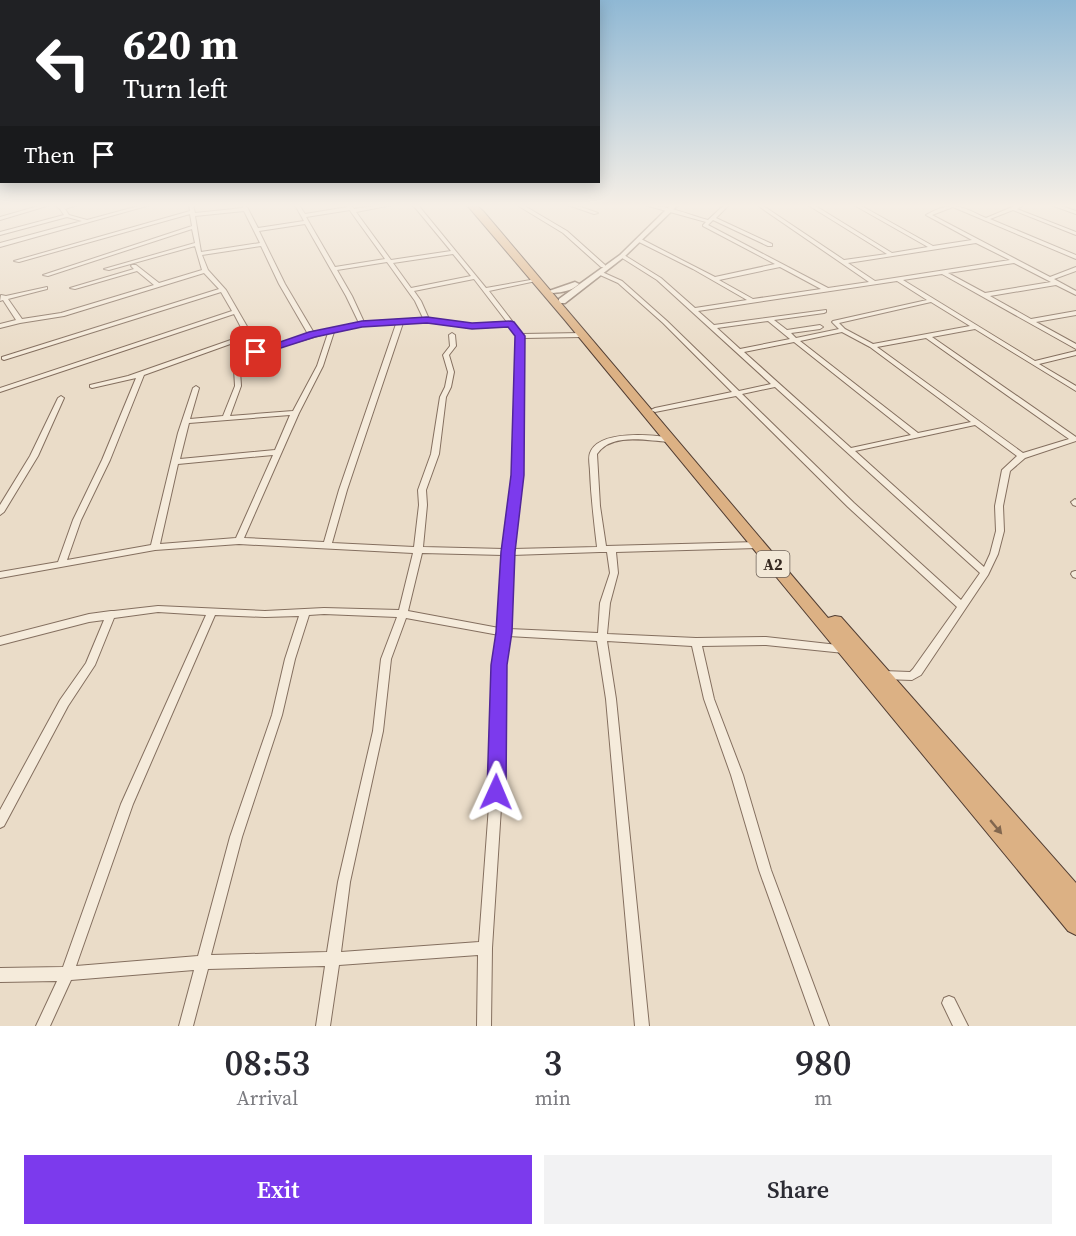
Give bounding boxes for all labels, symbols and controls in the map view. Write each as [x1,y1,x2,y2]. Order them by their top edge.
text: 620 m [123,15,238,73]
icon: left [24,24,102,102]
text: Turn left [123,70,227,107]
icon: arrive [87,138,120,171]
text: Then [24,140,75,170]
pin [230,326,281,377]
icon: arrive [239,335,272,368]
road number: A2 [756,551,790,577]
position arrow [464,760,528,824]
one-way arrow [989,819,1002,834]
text: 08:53 [225,1038,310,1087]
text: 3 [543,1038,562,1087]
text: 980 [795,1038,851,1087]
text: Arrival [236,1084,298,1112]
text: min [535,1084,571,1112]
text: m [814,1084,832,1112]
button: Exit [24,1155,532,1224]
button: Share [544,1155,1052,1224]

